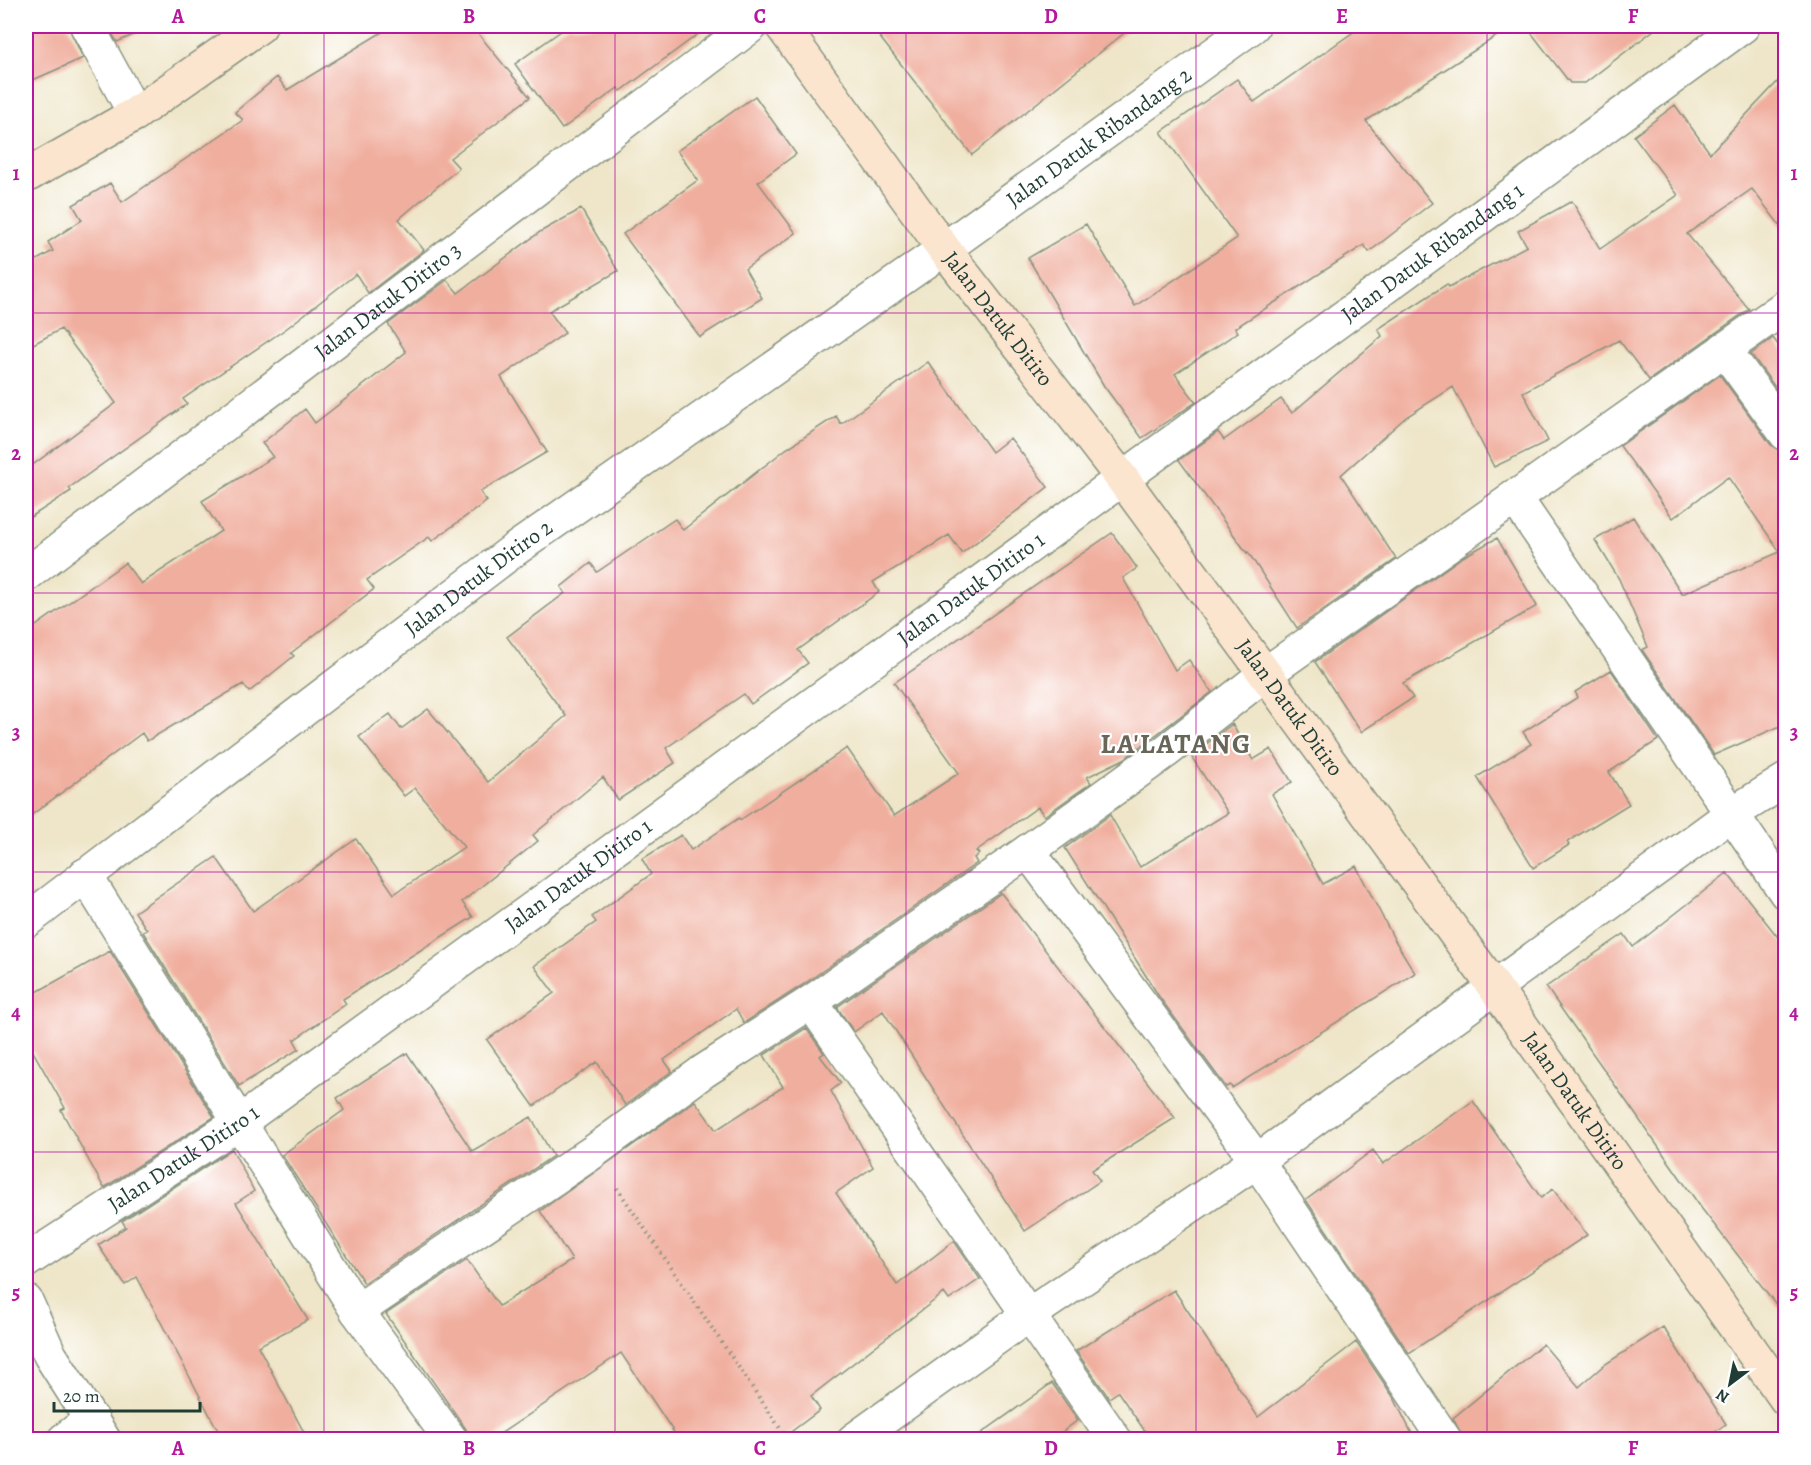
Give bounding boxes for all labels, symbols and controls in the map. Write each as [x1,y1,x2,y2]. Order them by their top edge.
text: A [171,3,185,30]
text: B [463,3,475,30]
text: C [754,3,766,30]
text: D [1044,3,1058,30]
text: E [1336,3,1348,30]
text: F [1628,3,1639,30]
street label: Jalan Datuk Ribandang 2 [1000,60,1198,214]
text: 1 [12,160,20,187]
text: 1 [1790,160,1798,187]
street label: Jalan Datuk Ribandang 1 [1335,176,1530,329]
street label: Jalan Datuk Ditiro 3 [308,236,468,366]
street label: Jalan Datuk Ditiro [936,245,1060,393]
text: 2 [11,440,21,467]
text: 2 [1789,440,1799,467]
street label: Jalan Datuk Ditiro 2 [398,512,559,643]
street label: Jalan Datuk Ditiro 1 [891,525,1051,653]
street label: Jalan Datuk Ditiro [1229,633,1350,782]
text: 3 [12,719,20,746]
text: 3 [1790,719,1798,746]
district label: LA'LATANG [1100,725,1252,763]
street label: Jalan Datuk Ditiro 1 [499,811,658,939]
text: 4 [11,999,21,1026]
text: 4 [1789,999,1799,1026]
street label: Jalan Datuk Ditiro [1516,1026,1635,1176]
street label: Jalan Datuk Ditiro 1 [102,1098,265,1219]
text: 5 [12,1279,20,1306]
text: 5 [1790,1279,1798,1306]
north arrow [1700,1354,1760,1414]
scale bar [54,1375,200,1413]
text: N [1712,1383,1733,1408]
text: 20 m [63,1384,100,1408]
text: A [171,1435,185,1462]
text: B [463,1435,475,1462]
text: C [754,1435,766,1462]
text: D [1044,1435,1058,1462]
text: E [1336,1435,1348,1462]
text: F [1628,1435,1639,1462]

